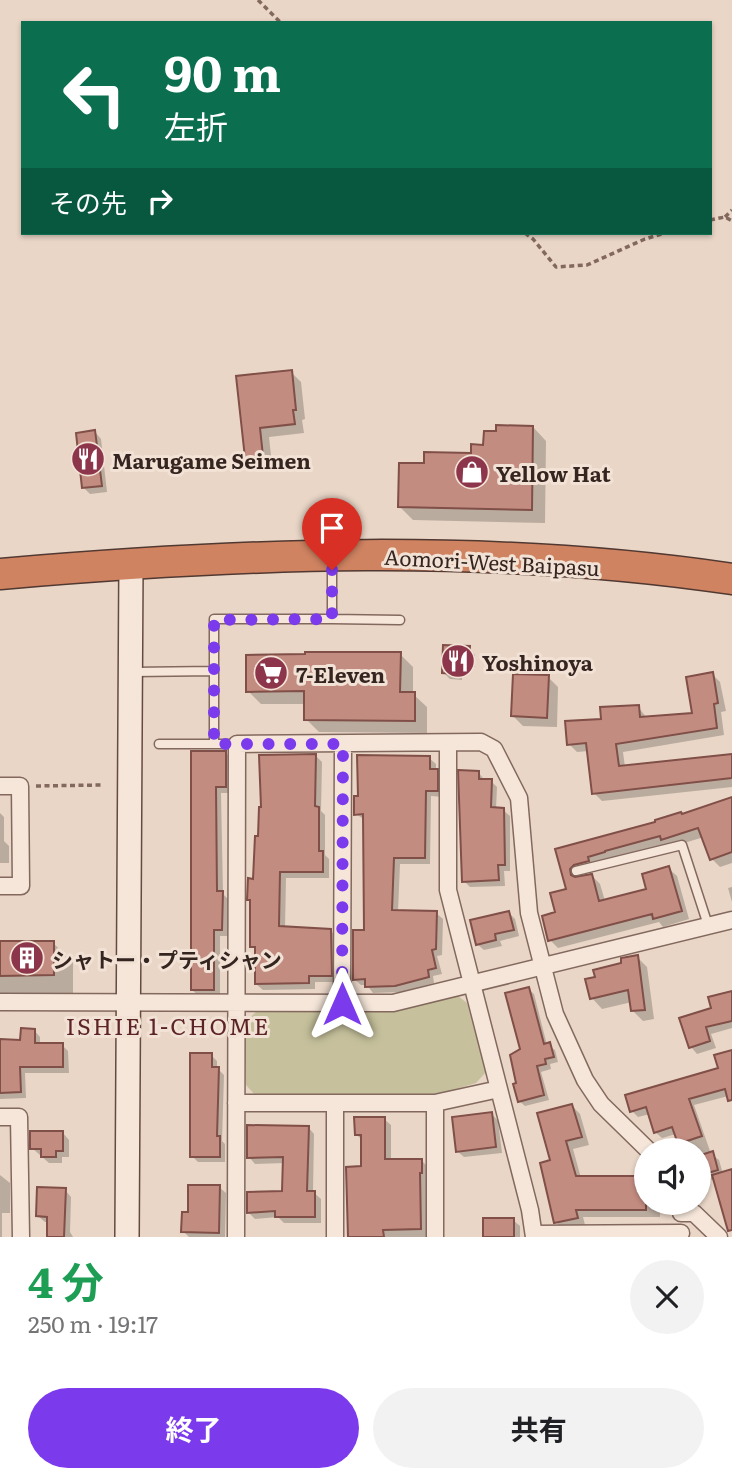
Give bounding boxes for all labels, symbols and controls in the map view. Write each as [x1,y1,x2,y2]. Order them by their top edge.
text: 90 m [164,34,281,107]
icon: left [49,49,140,140]
text: 左折 [164,101,228,149]
text: その先 [49,182,127,221]
icon: right [141,182,179,220]
restaurant icon: Marugame Seimen [69,440,107,478]
place label: Marugame Seimen [112,444,311,475]
shop icon: Yellow Hat [453,453,491,491]
place label: Yellow Hat [496,457,611,488]
pin [302,498,362,570]
icon: arrive [313,509,351,547]
street label: Aomori-West Baipasu [383,540,601,582]
restaurant icon: Yoshinoya [439,642,477,680]
place label: Yoshinoya [482,646,594,677]
supermarket icon: 7-Eleven [252,654,290,692]
place label: 7-Eleven [296,658,385,689]
building icon: シャトー・プティシャン [8,939,46,977]
place label: シャトー・プティシャン [52,943,282,974]
position arrow [305,967,379,1041]
district label: ISHIE 1-CHOME [66,1008,270,1042]
map controls [634,1138,711,1215]
button: sound [634,1138,711,1215]
text: 4 分 [28,1249,104,1311]
button: close [630,1260,704,1334]
text: 250 m · 19:17 [28,1306,158,1340]
button: 終了 [28,1388,359,1468]
button: 共有 [373,1388,704,1468]

